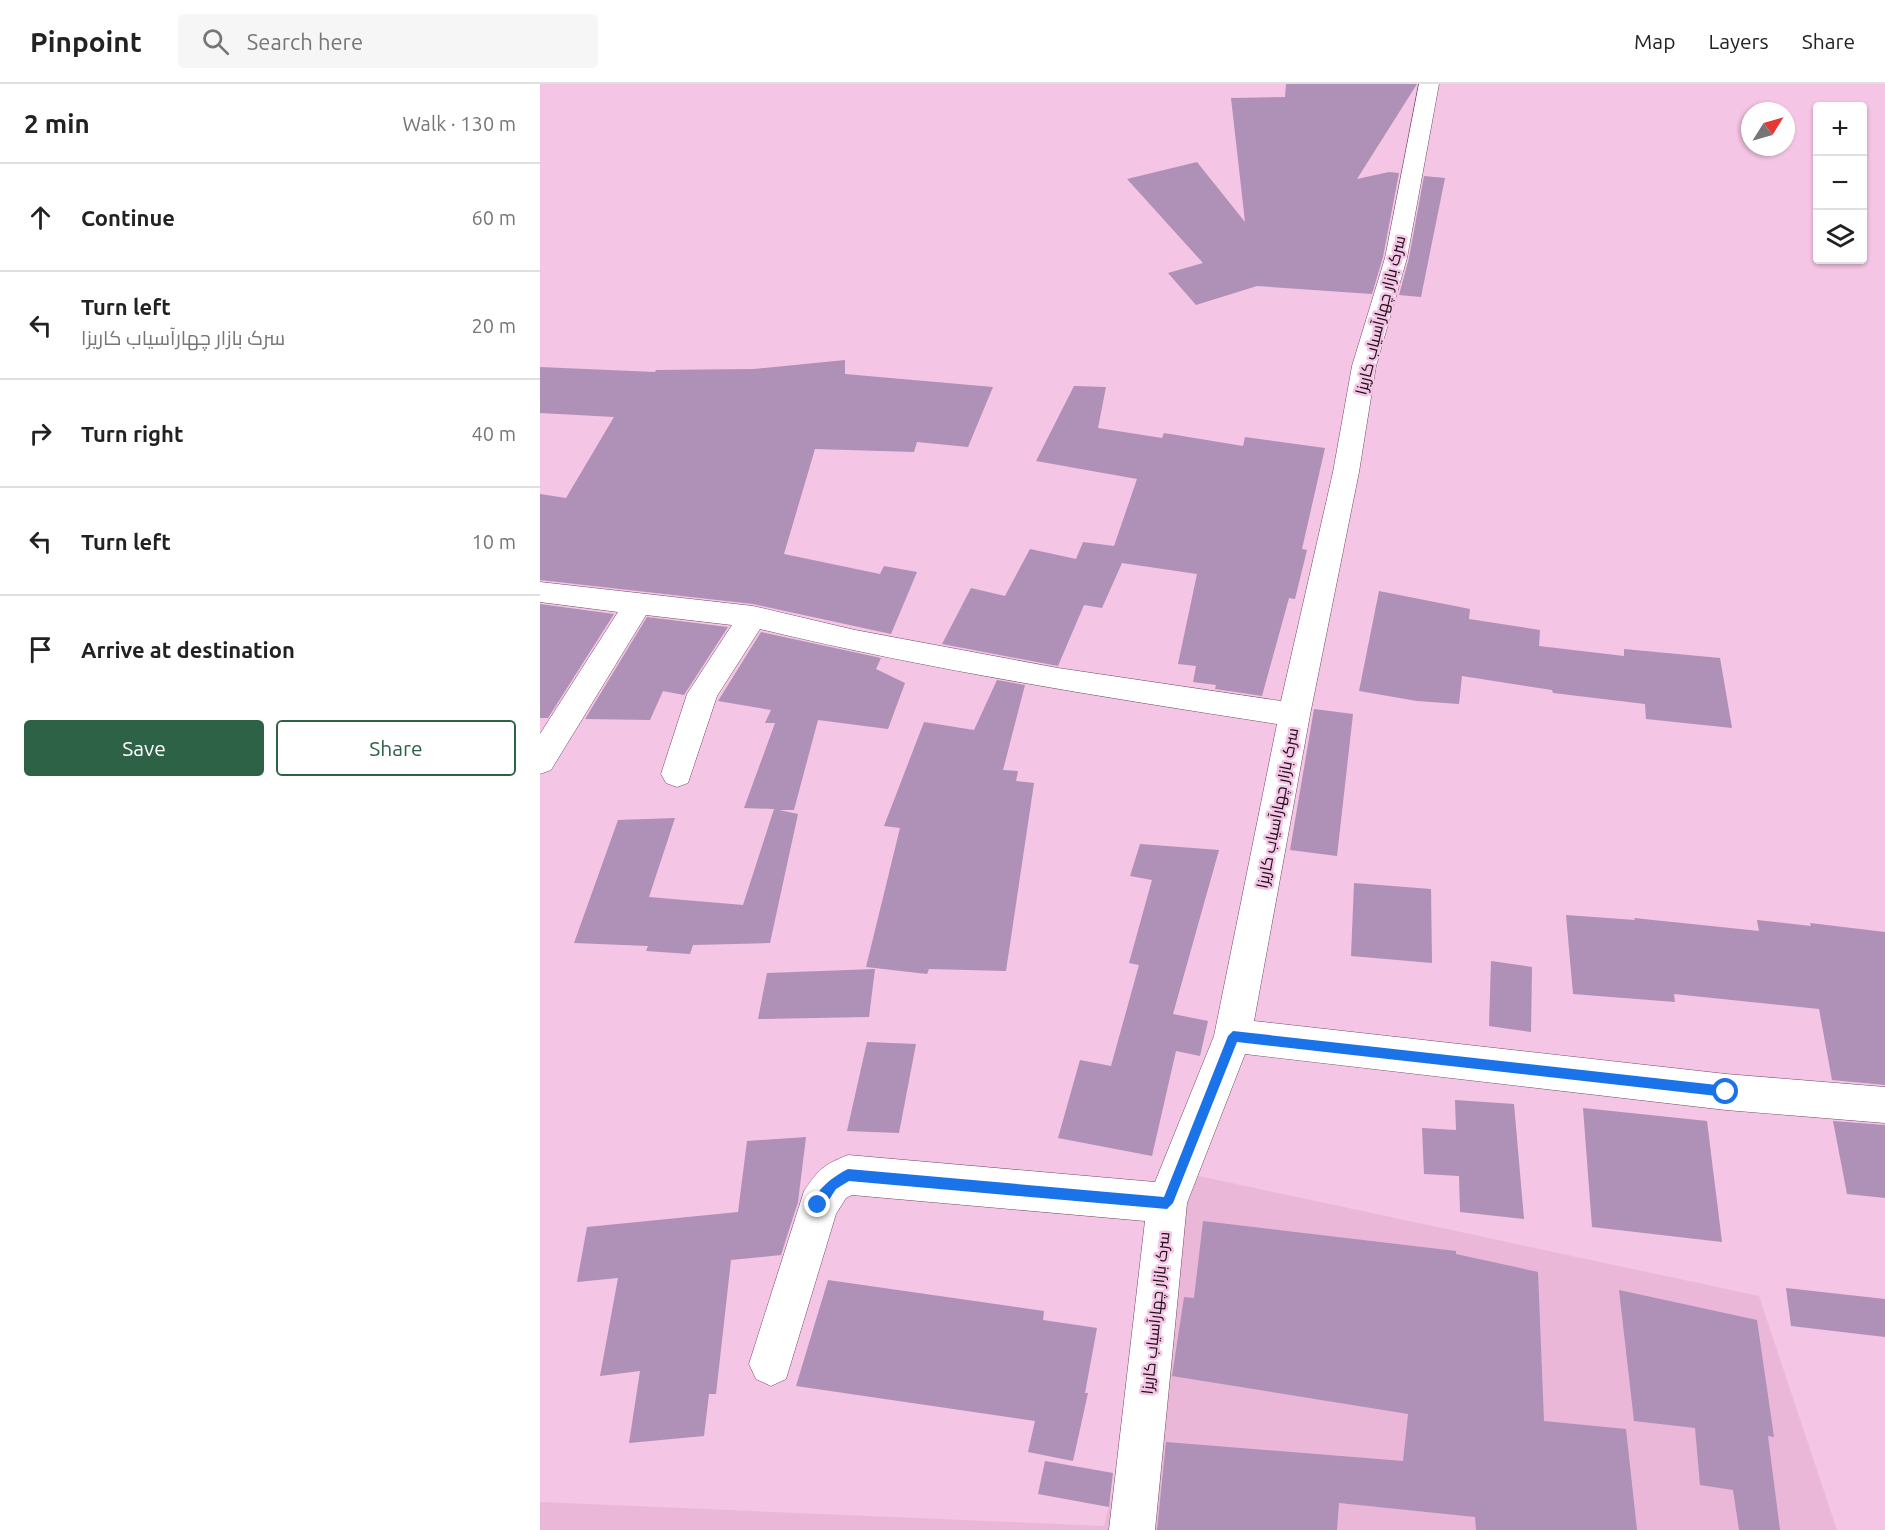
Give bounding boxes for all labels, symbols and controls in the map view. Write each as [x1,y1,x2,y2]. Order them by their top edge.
search box [178,14,598,68]
icon: search [199,25,232,58]
text: Pinpoint [30,26,142,57]
text: Search here [247,29,363,54]
text: Map [1634,29,1675,53]
text: Layers [1708,29,1769,53]
text: Share [1802,29,1855,53]
north arrow [1741,102,1795,156]
map controls [1813,102,1867,264]
button: + [1813,102,1867,156]
text: 2 min [24,109,90,138]
text: Walk · 130 m [403,112,516,135]
button: − [1813,156,1867,210]
icon: ahead [24,201,57,234]
text: Continue [81,205,175,230]
text: 60 m [472,206,516,229]
button: layers [1813,210,1867,264]
street label: سرک بازار چهارآسیاب کاریزا [1352,234,1411,397]
text: Turn left [81,294,171,319]
icon: left [24,309,57,342]
text: 20 m [472,314,516,337]
text: سرک بازار چهارآسیاب کاریزا [81,326,285,349]
icon: right [24,417,57,450]
text: Turn right [81,421,183,446]
text: 40 m [472,422,516,445]
icon: left [24,525,57,558]
text: Turn left [81,529,171,554]
text: 10 m [472,530,516,553]
icon: arrive [24,633,57,666]
text: Arrive at destination [81,637,295,662]
button: Save [24,720,264,776]
button: Share [276,720,516,776]
street label: سرک بازار چهارآسیاب کاریزا [1253,726,1304,890]
route start [1712,1078,1738,1104]
route end [804,1191,830,1217]
street label: سرک بازار چهارآسیاب کاریزا [1138,1231,1175,1395]

